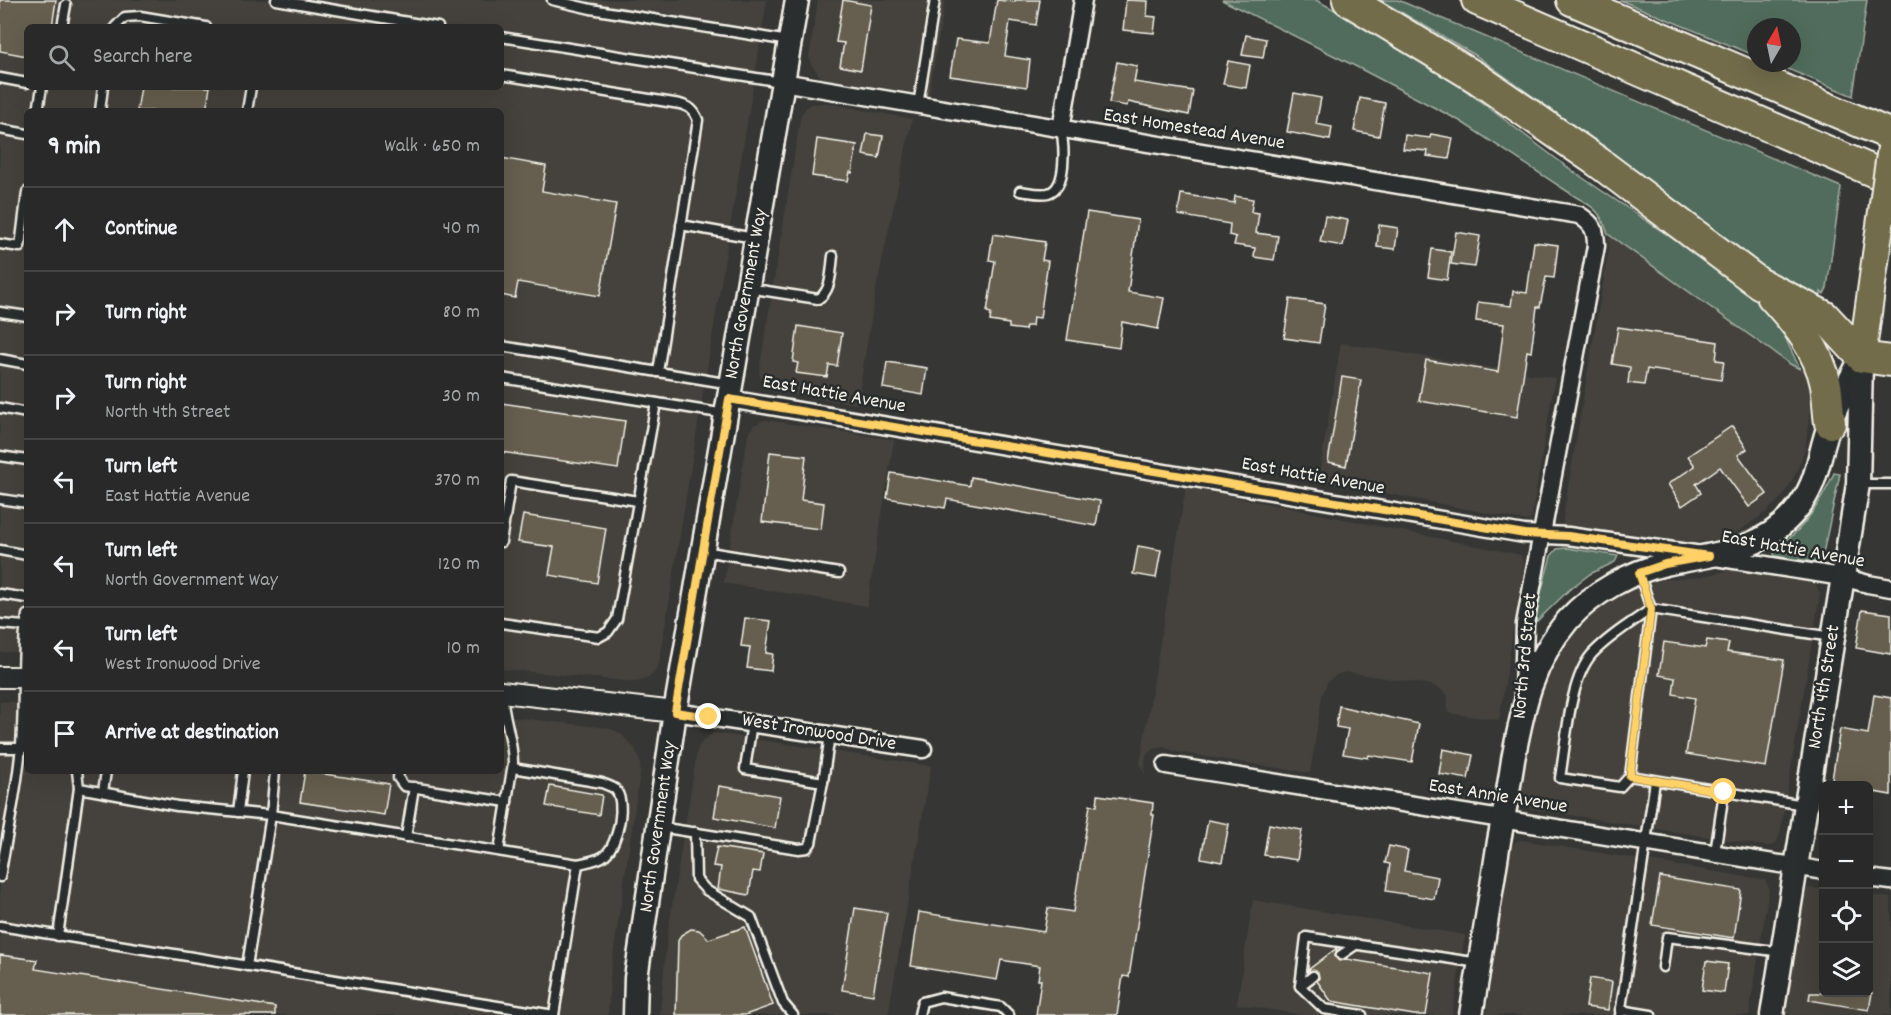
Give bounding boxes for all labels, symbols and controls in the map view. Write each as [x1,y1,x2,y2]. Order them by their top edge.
north arrow [1747,18,1801,72]
search box [24,24,504,90]
icon: search [45,41,78,74]
text: Search here [93,42,192,73]
street label: East Homestead Avenue [1101,102,1287,158]
text: 9 min [48,129,101,166]
text: Walk · 650 m [384,133,480,161]
street label: North Government Way [718,206,776,382]
icon: ahead [48,213,81,246]
text: Continue [105,214,177,245]
text: 40 m [442,215,480,243]
icon: right [48,297,81,330]
text: Turn right [105,298,187,329]
text: 80 m [443,299,480,327]
text: Turn right [105,368,187,399]
street label: East Hattie Avenue [760,369,908,421]
icon: right [48,381,81,414]
text: 30 m [442,383,480,411]
text: North 4th Street [105,399,230,427]
street label: East Hattie Avenue [1239,451,1387,503]
text: Turn left [105,452,177,483]
icon: left [48,465,81,498]
text: 370 m [434,467,480,495]
text: East Hattie Avenue [105,483,250,511]
street label: East Hattie Avenue [1719,524,1867,576]
text: Turn left [105,536,177,567]
icon: left [48,549,81,582]
text: 120 m [438,551,480,579]
text: North Government Way [105,567,278,595]
street label: North 3rd Street [1507,592,1545,720]
text: Turn left [105,620,177,651]
street label: North 4th Street [1801,623,1849,751]
icon: left [48,633,81,666]
text: 10 m [446,635,480,663]
text: West Ironwood Drive [105,651,261,679]
route end [695,703,721,729]
street label: West Ironwood Drive [740,707,898,759]
icon: arrive [48,717,81,750]
text: Arrive at destination [105,718,279,749]
street label: North Government Way [633,739,685,915]
street label: East Annie Avenue [1427,772,1570,822]
route start [1710,778,1736,804]
map controls [1819,781,1873,997]
button: + [1819,781,1873,835]
button: − [1819,835,1873,889]
button: locate [1819,889,1873,943]
button: layers [1819,943,1873,997]

